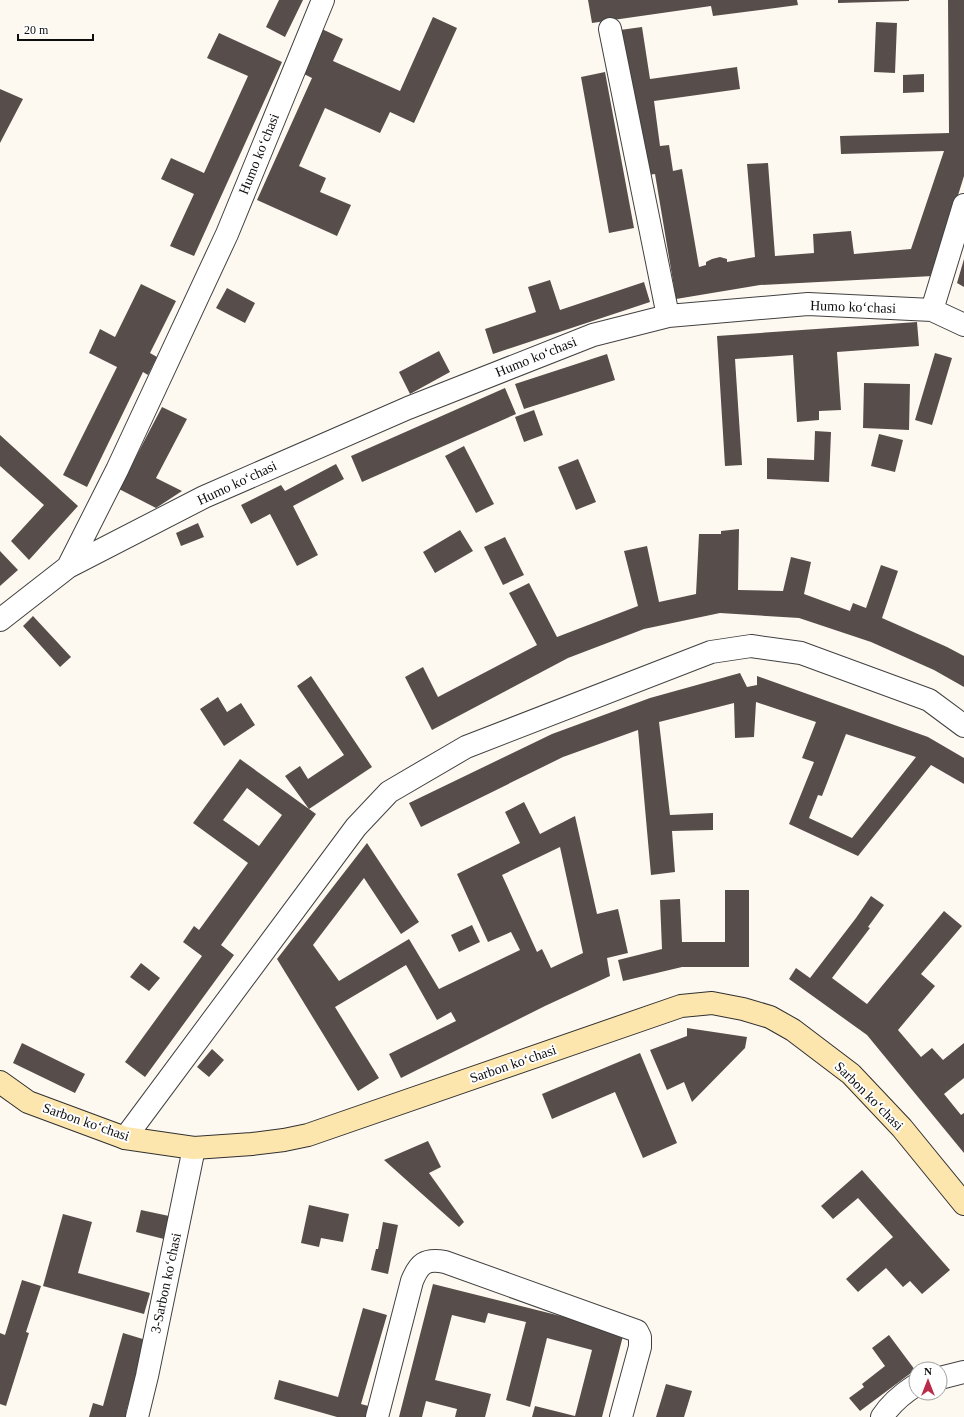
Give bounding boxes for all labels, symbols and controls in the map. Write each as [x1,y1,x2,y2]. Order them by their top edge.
scale bar [18,16,93,42]
text: 20 m [24,23,49,37]
street label: Humo koʻchasi [236,111,282,197]
street label: Humo koʻchasi [810,298,896,316]
street label: Humo koʻchasi [493,334,579,380]
street label: Humo koʻchasi [195,458,279,508]
street label: Sarbon koʻchasi [468,1042,558,1086]
street label: Sarbon koʻchasi [832,1059,906,1133]
street label: Sarbon koʻchasi [41,1100,131,1144]
street label: 3-Sarbon koʻchasi [148,1231,184,1335]
north arrow [908,1361,948,1401]
text: N [924,1365,932,1377]

